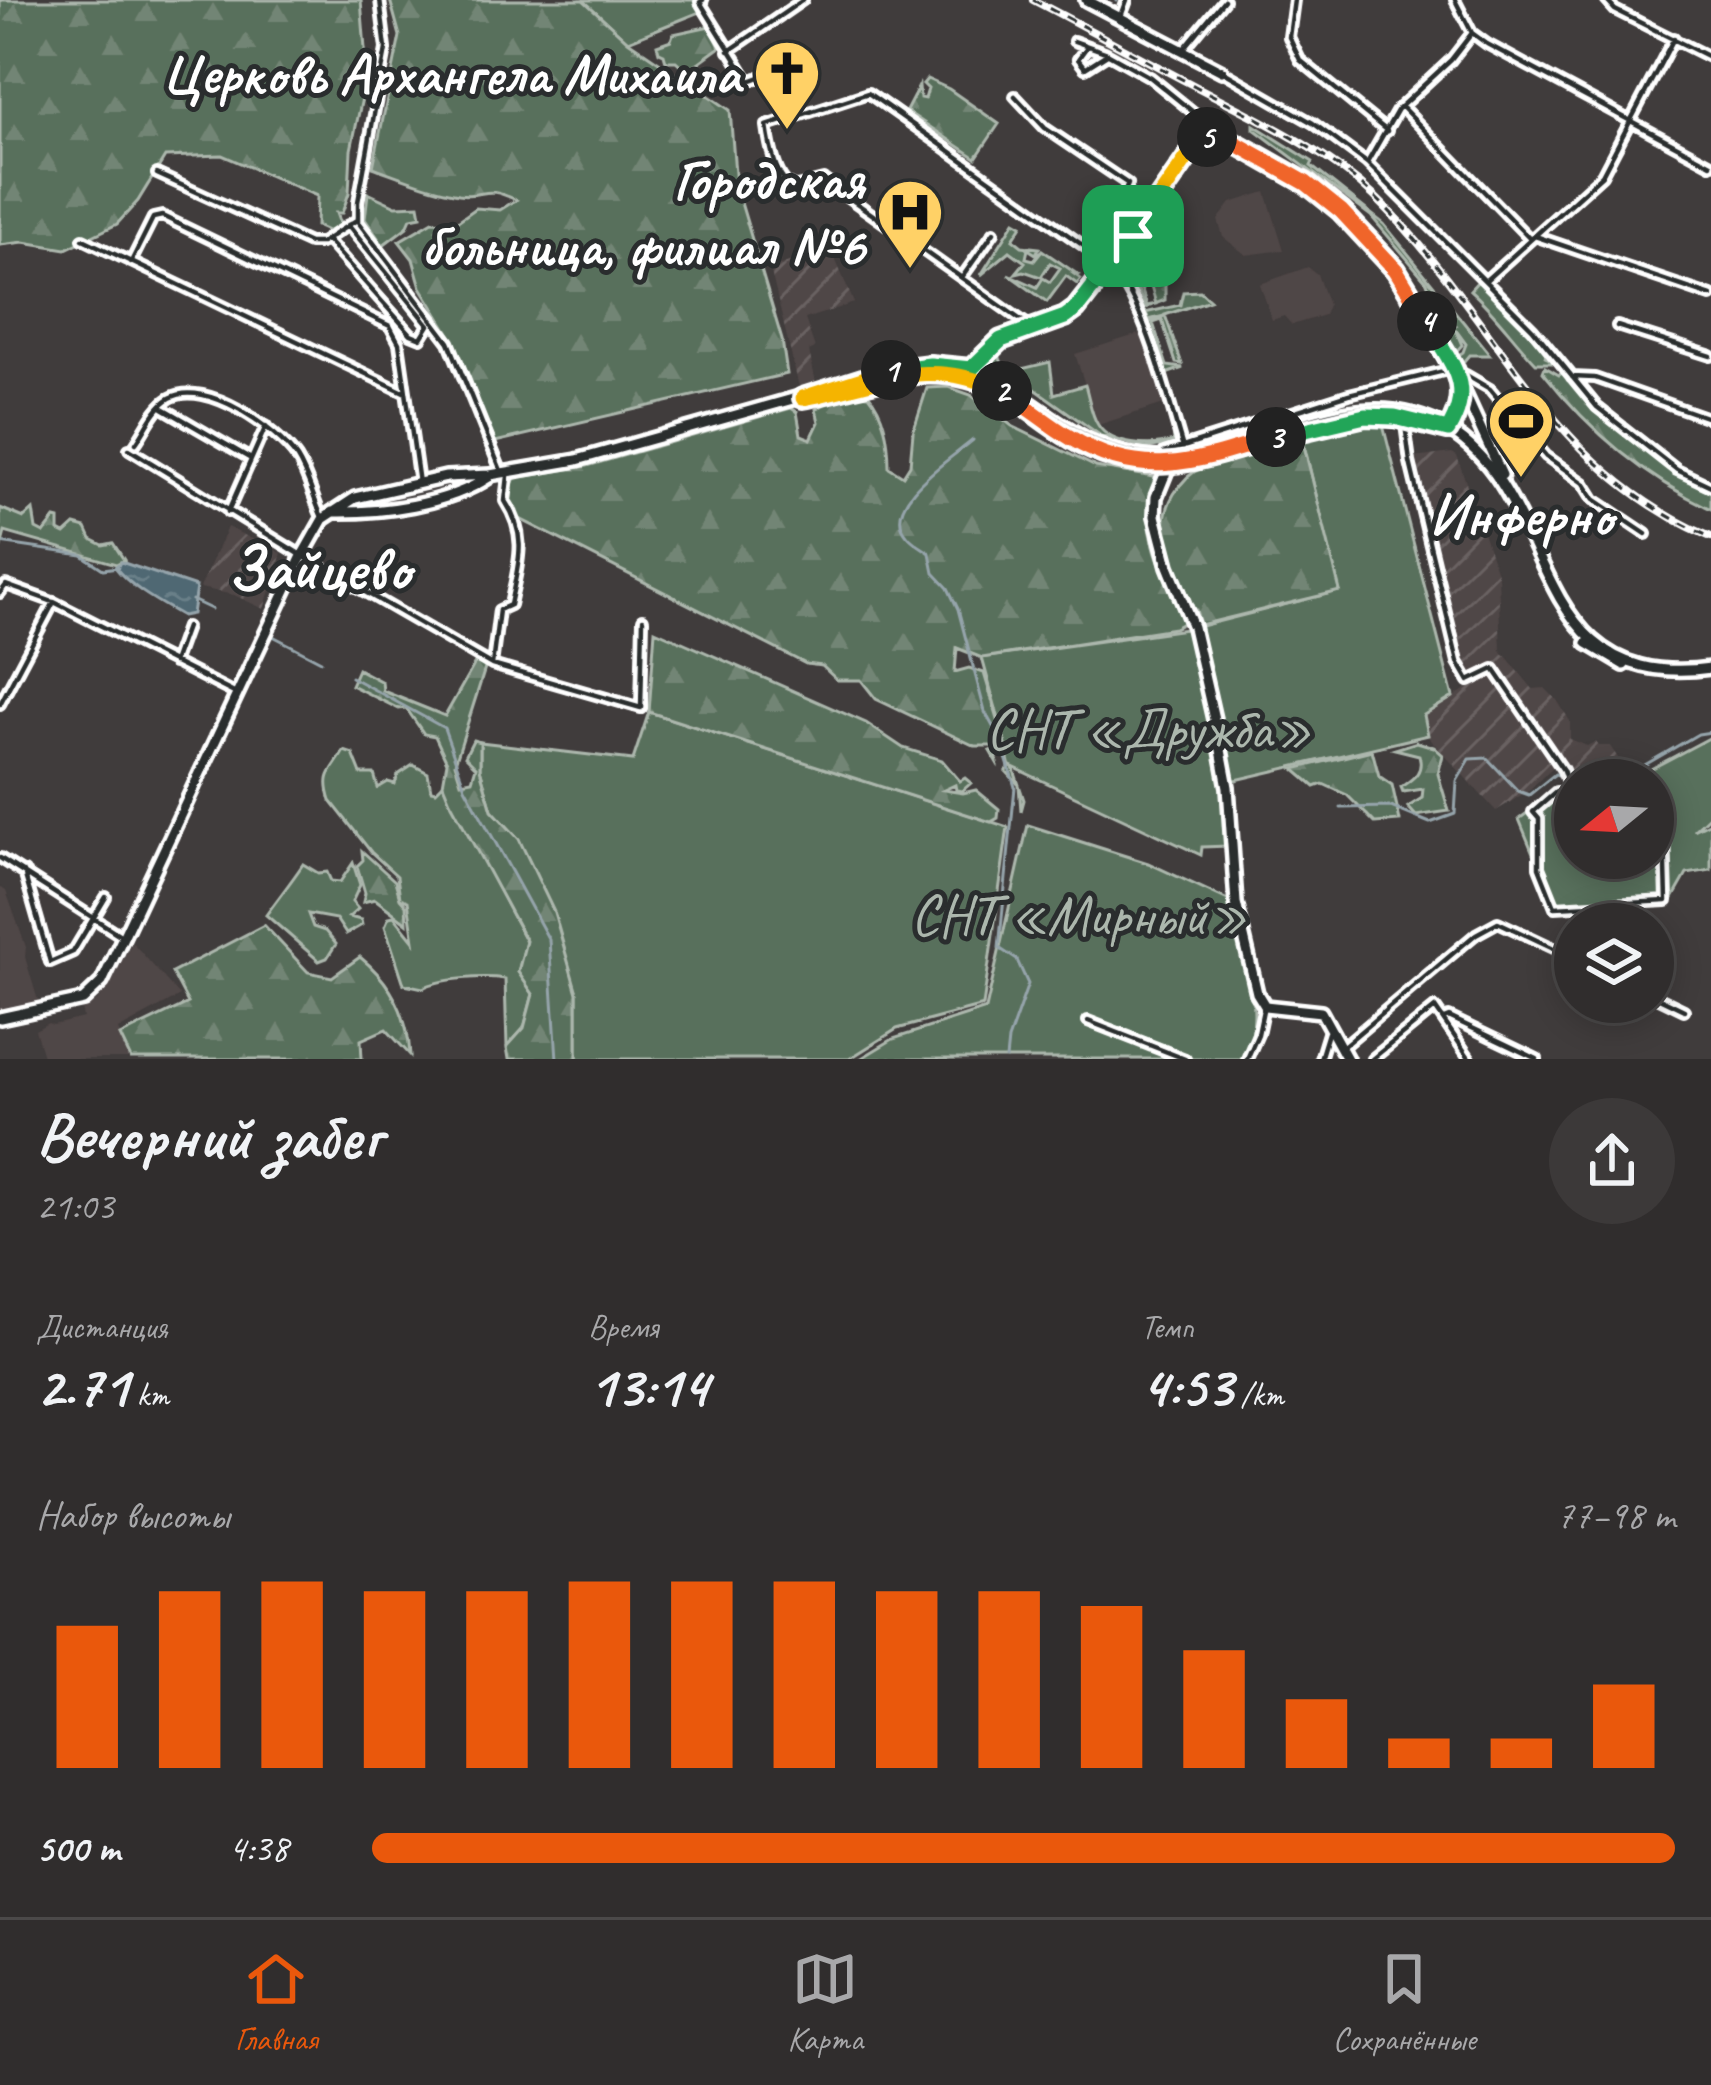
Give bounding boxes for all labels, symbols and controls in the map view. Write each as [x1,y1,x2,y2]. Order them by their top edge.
place label: Церковь Архангела Михаила [162,38,745,110]
church icon: Церковь Архангела Михаила [752,38,822,132]
pin: 5 [1177,107,1237,167]
text: 5 [1200,116,1214,158]
place label: Городская больница, филиал №6 [421,144,868,282]
hospital icon: Городская больница, филиал №6 [875,177,945,271]
pin [1082,185,1184,287]
icon: arrive [1100,203,1166,269]
pin: 4 [1397,291,1457,351]
text: 4 [1420,300,1434,342]
pin: 1 [861,340,921,400]
text: 1 [884,349,898,391]
pin: 2 [972,361,1032,421]
text: 2 [995,370,1009,412]
sports icon: Инферно [1486,386,1556,480]
pin: 3 [1246,407,1306,467]
text: 3 [1269,416,1283,458]
place label: Инферно [1429,480,1618,552]
district label: Зайцево [227,529,417,608]
park label: СНТ «Дружба» [986,693,1312,765]
north arrow [1554,759,1674,879]
map controls [1554,759,1674,1023]
park label: СНТ «Мирный» [911,879,1247,951]
button: layers [1554,903,1674,1023]
text: Вечерний забег [36,1095,381,1178]
button: share [1549,1098,1675,1224]
text: 21:03 [36,1182,114,1231]
text: Дистанция [36,1306,168,1348]
text: Время [588,1306,658,1348]
text: Темп [1141,1306,1194,1348]
text: 2.71 [36,1348,129,1424]
text: 13:14 [588,1348,708,1424]
text: 4:53 [1141,1348,1233,1424]
text: km [129,1374,169,1416]
text: /km [1233,1374,1284,1416]
text: Набор высоты [36,1491,230,1540]
text: 77–98 m [1556,1491,1675,1540]
text: 500 m [36,1824,120,1873]
text: 4:38 [228,1824,288,1873]
tab: Главная [235,1946,318,2060]
tab: Карта [787,1946,863,2060]
tab: Сохранённые [1333,1946,1476,2060]

